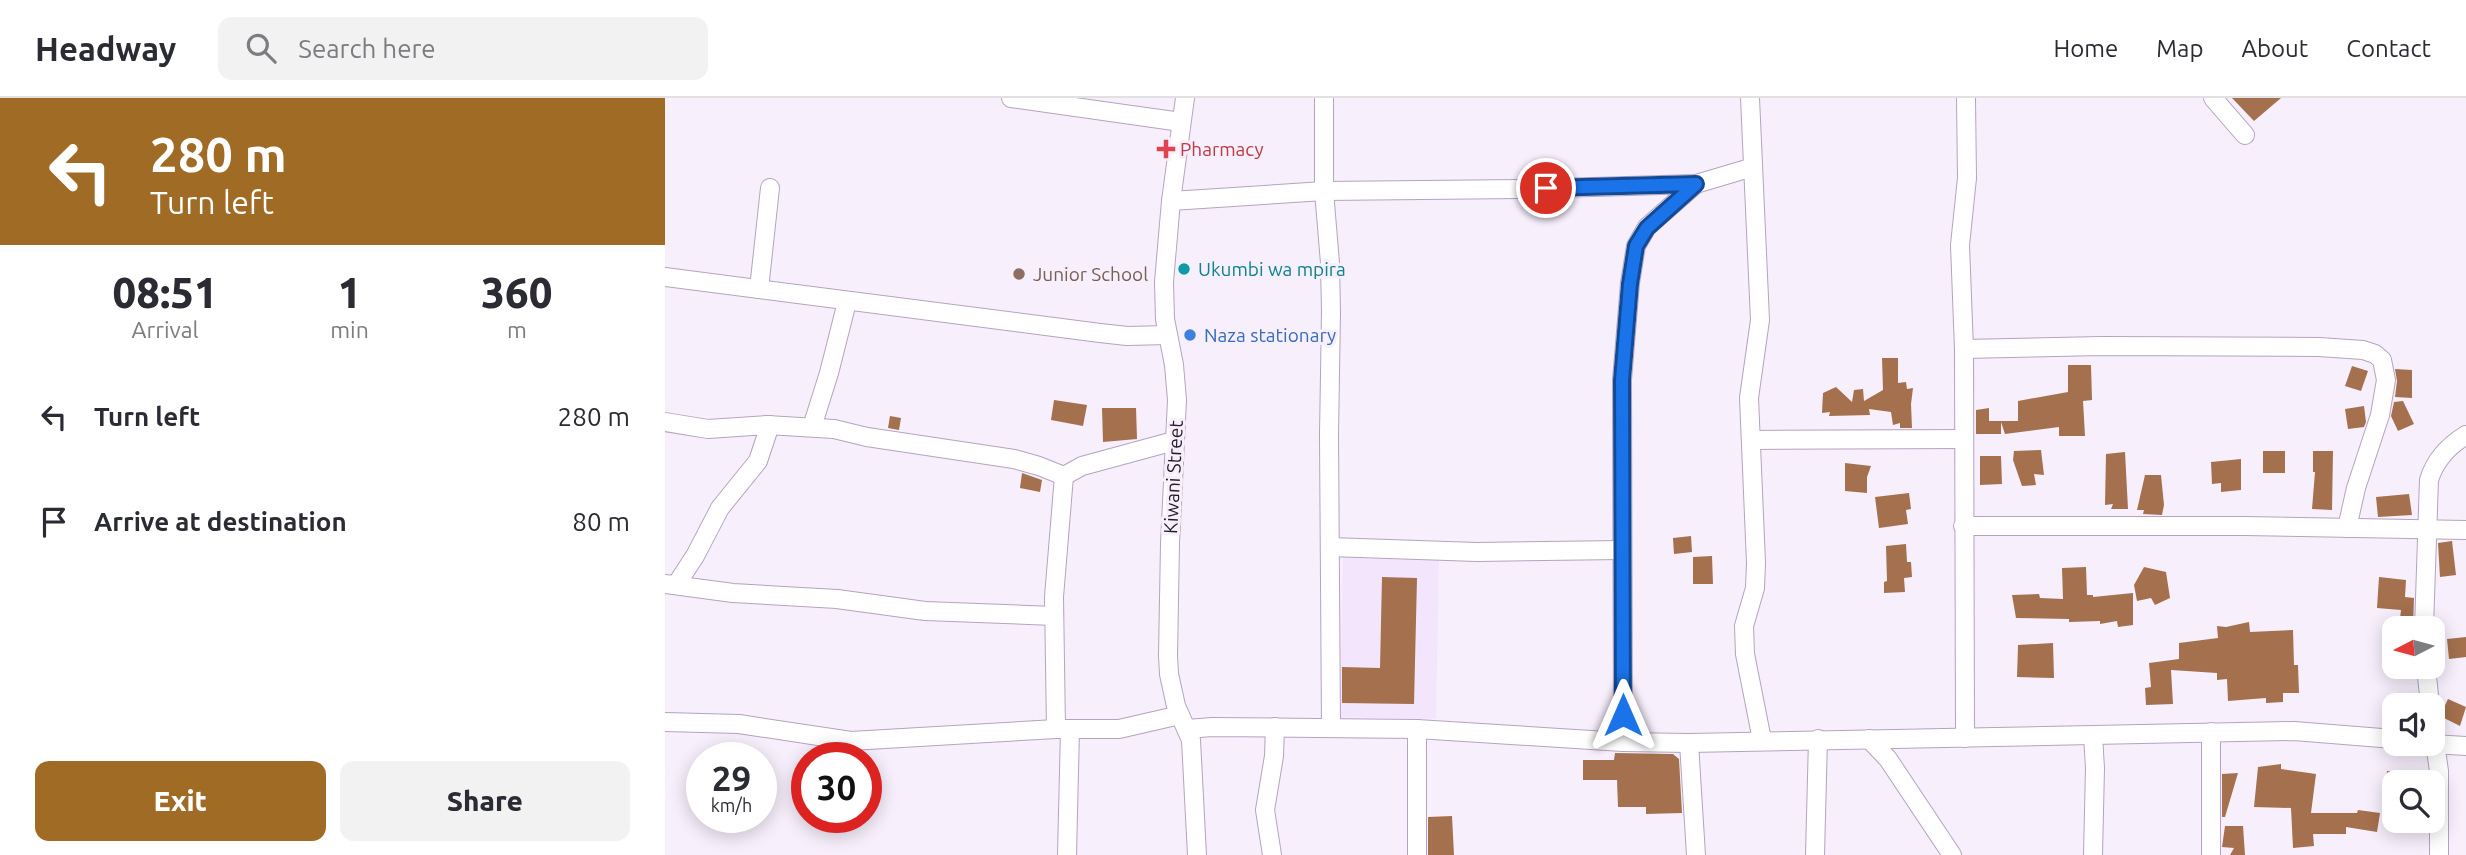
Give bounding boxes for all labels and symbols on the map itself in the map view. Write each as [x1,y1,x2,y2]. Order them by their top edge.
place label: Pharmacy [1180,138,1264,160]
marker: Pharmacy [1158,141,1174,157]
pin [1516,158,1576,218]
place label: Ukumbi wa mpira [1198,258,1346,280]
marker: Ukumbi wa mpira [1176,261,1192,277]
place label: Junior School [1033,263,1148,285]
marker: Junior School [1011,266,1027,282]
place label: Naza stationary [1204,324,1336,346]
marker: Naza stationary [1182,327,1198,343]
street label: Kiwani Street [1159,419,1187,534]
north arrow [2382,616,2445,679]
position arrow [1586,678,1660,752]
speed limit sign: 30 [791,742,882,833]

